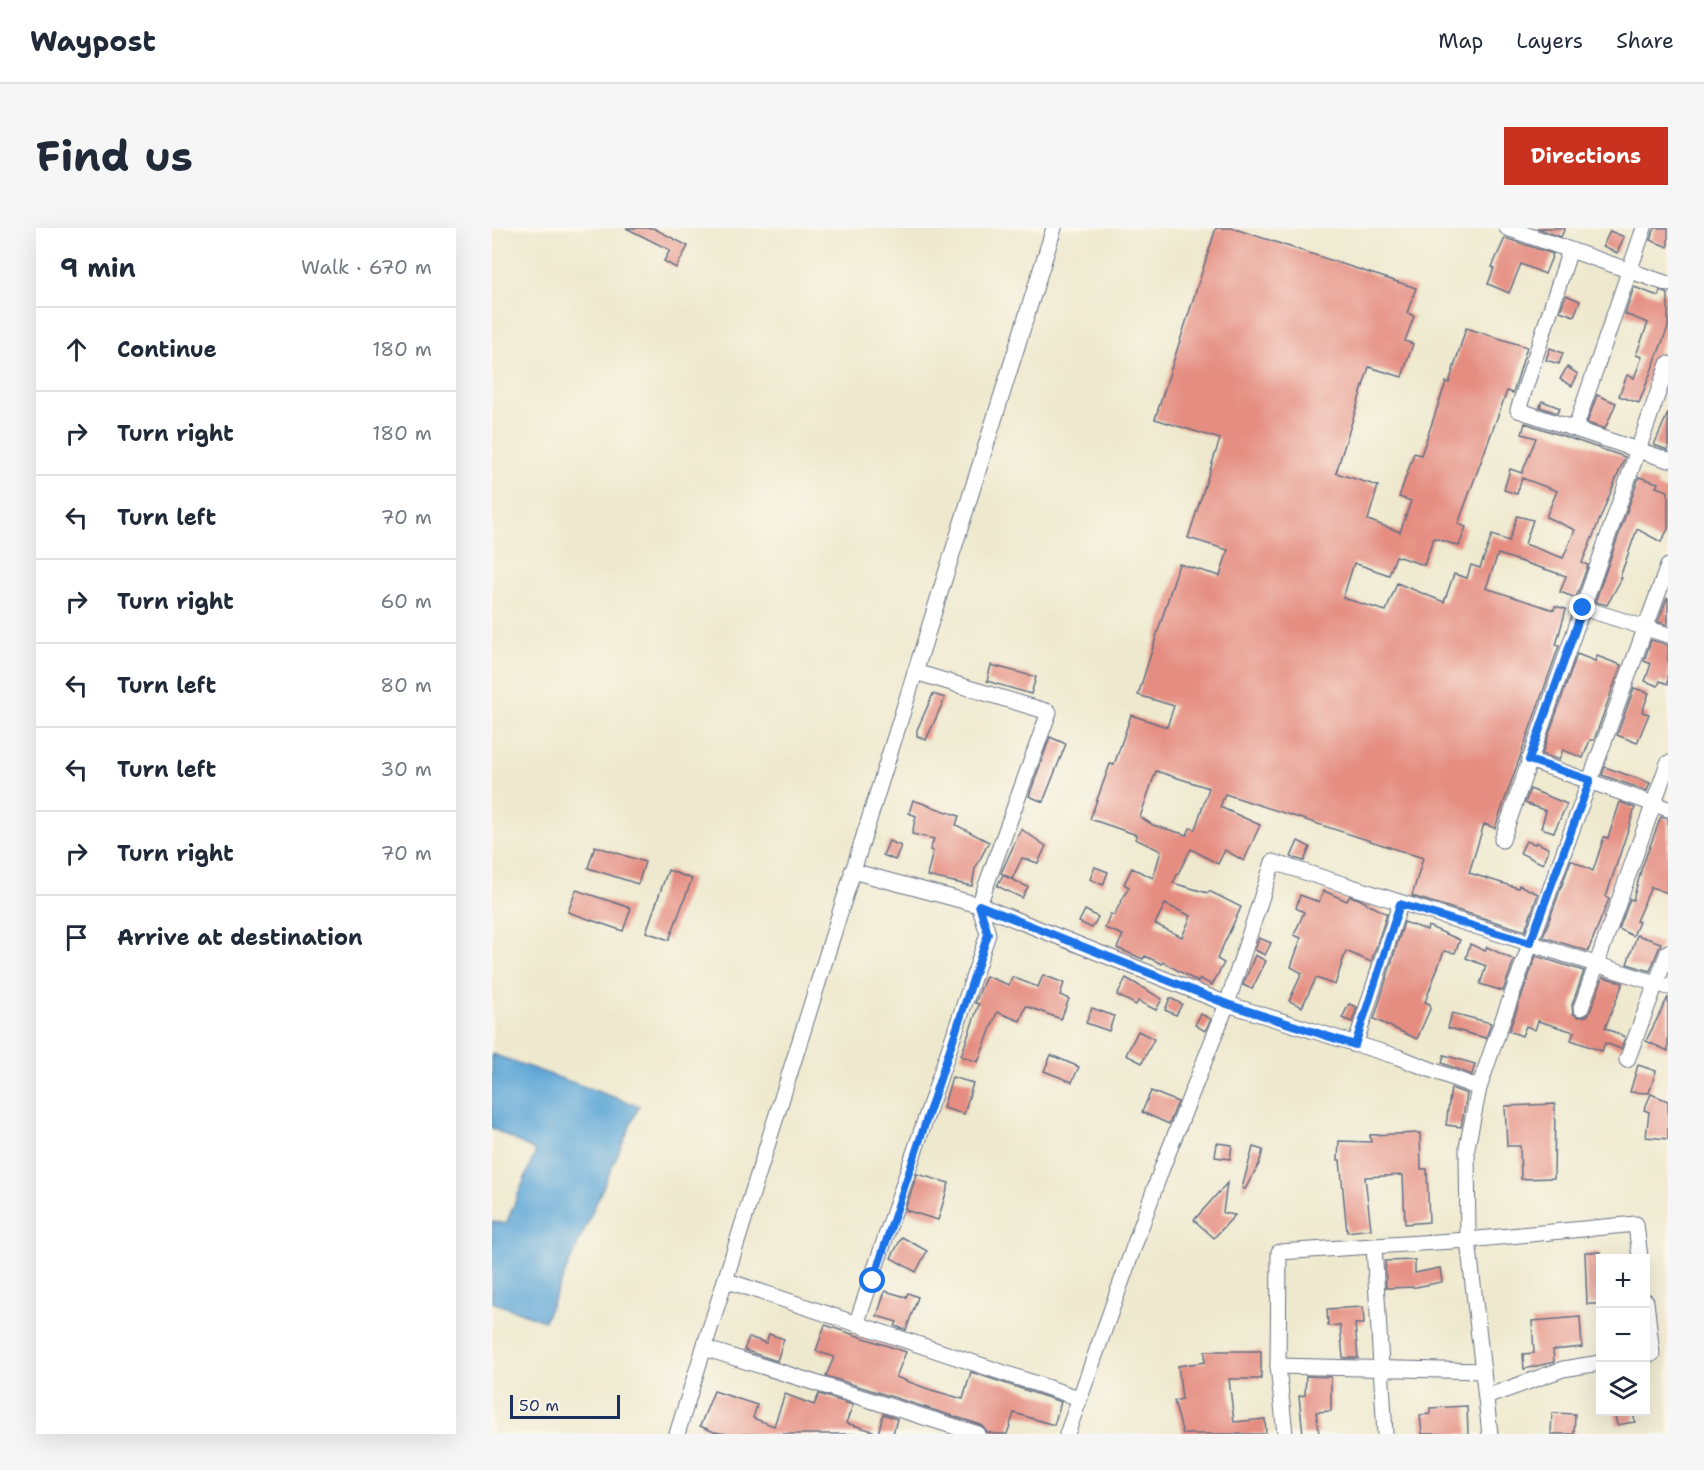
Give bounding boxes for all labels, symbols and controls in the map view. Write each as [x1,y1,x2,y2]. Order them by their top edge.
text: Waypost [30,22,156,60]
text: Map [1438,27,1483,55]
text: Layers [1516,27,1583,55]
text: Share [1616,27,1674,55]
button: Directions [1504,127,1668,185]
text: Find us [36,128,193,184]
text: 9 min [60,250,136,285]
text: Walk · 670 m [301,254,432,280]
icon: ahead [60,333,93,366]
text: Continue [117,335,217,364]
text: 180 m [372,336,432,362]
icon: right [60,417,93,450]
text: Turn right [117,419,234,448]
text: 180 m [372,420,432,446]
icon: left [60,501,93,534]
text: Turn left [117,503,216,532]
text: 70 m [380,504,432,530]
icon: right [60,585,93,618]
text: Turn right [117,587,234,616]
text: 60 m [380,588,432,614]
route end [1569,594,1595,620]
icon: left [60,669,93,702]
text: Turn left [117,671,216,700]
text: 80 m [380,672,432,698]
icon: left [60,753,93,786]
text: Turn left [117,755,216,784]
text: 30 m [380,756,432,782]
icon: right [60,837,93,870]
text: Turn right [117,839,234,868]
text: 70 m [380,840,432,866]
icon: arrive [60,921,93,954]
text: Arrive at destination [117,923,363,952]
map controls [1596,1254,1650,1416]
button: + [1596,1254,1650,1308]
route start [859,1267,885,1293]
button: − [1596,1308,1650,1362]
button: layers [1596,1362,1650,1416]
scale bar [510,1392,620,1420]
text: 50 m [519,1395,559,1416]

